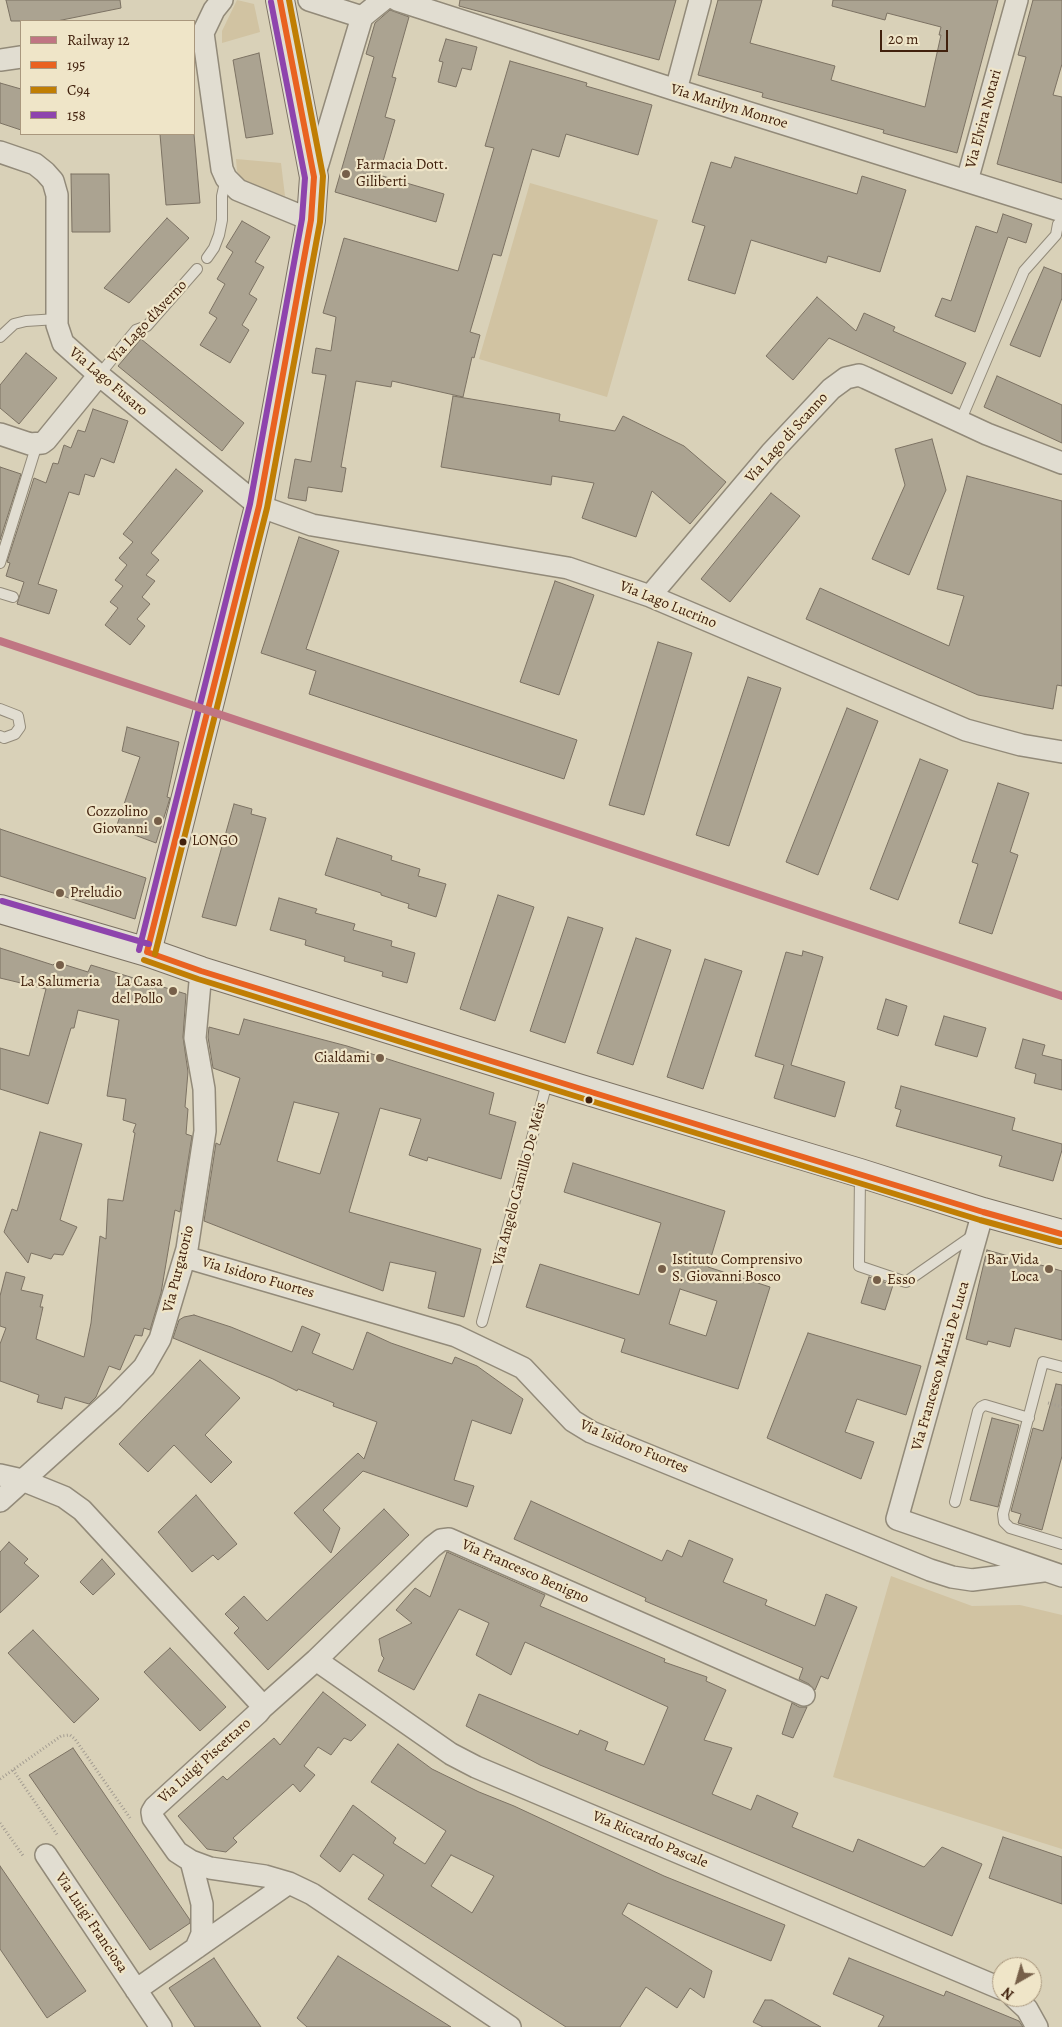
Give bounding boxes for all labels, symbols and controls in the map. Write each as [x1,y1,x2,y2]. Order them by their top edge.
legend [20,20,195,135]
scale bar [882,20,950,52]
text: 20 m [888,29,919,49]
text: Railway 12 [67,30,130,50]
text: 195 [67,55,85,75]
street label: Via Elvira Notari [962,68,1006,170]
text: C94 [67,80,90,100]
street label: Via Marilyn Monroe [668,81,790,133]
text: 158 [67,105,86,125]
place label: Farmacia Dott. Giliberti [356,156,448,191]
marker: Farmacia Dott. Giliberti [340,168,352,180]
street label: Via Lago d'Averno [105,277,191,367]
street label: Via Lago Fusaro [65,344,151,420]
street label: Via Lago di Scanno [742,389,832,487]
street label: Via Lago Lucrino [617,577,719,633]
place label: Cozzolino Giovanni [87,803,148,838]
marker: Cozzolino Giovanni [152,815,164,827]
place label: LONGO [192,834,238,850]
marker: LONGO [178,837,188,847]
place label: Preludio [70,884,122,902]
marker: Preludio [54,887,66,899]
marker: La Salumeria [54,959,66,971]
place label: La Salumeria [20,973,100,991]
place label: La Casa del Pollo [112,973,163,1008]
marker: La Casa del Pollo [167,985,179,997]
place label: Cialdami [314,1049,370,1067]
marker: Cialdami [374,1052,386,1064]
unlabelled marker [584,1095,594,1105]
street label: Via Angelo Camillo De Meis [490,1100,550,1268]
street label: Via Purgatorio [159,1224,199,1314]
place label: Istituto Comprensivo S. Giovanni Bosco [672,1251,802,1286]
place label: Bar Vida Loca [987,1251,1039,1286]
street label: Via Isidoro Fuortes [200,1253,316,1303]
marker: Istituto Comprensivo S. Giovanni Bosco [656,1263,668,1275]
marker: Bar Vida Loca [1043,1263,1055,1275]
place label: Esso [887,1271,915,1289]
marker: Esso [871,1274,883,1286]
street label: Via Francesco Maria De Luca [908,1279,974,1453]
street label: Via Isidoro Fuortes [577,1416,691,1478]
street label: Via Francesco Benigno [459,1536,591,1608]
street label: Via Luigi Piscettaro [155,1715,255,1807]
street label: Via Riccardo Pascale [589,1807,711,1873]
street label: Via Luigi Franciosa [51,1870,131,1976]
north arrow [992,1957,1042,2007]
text: N [998,1983,1018,2004]

